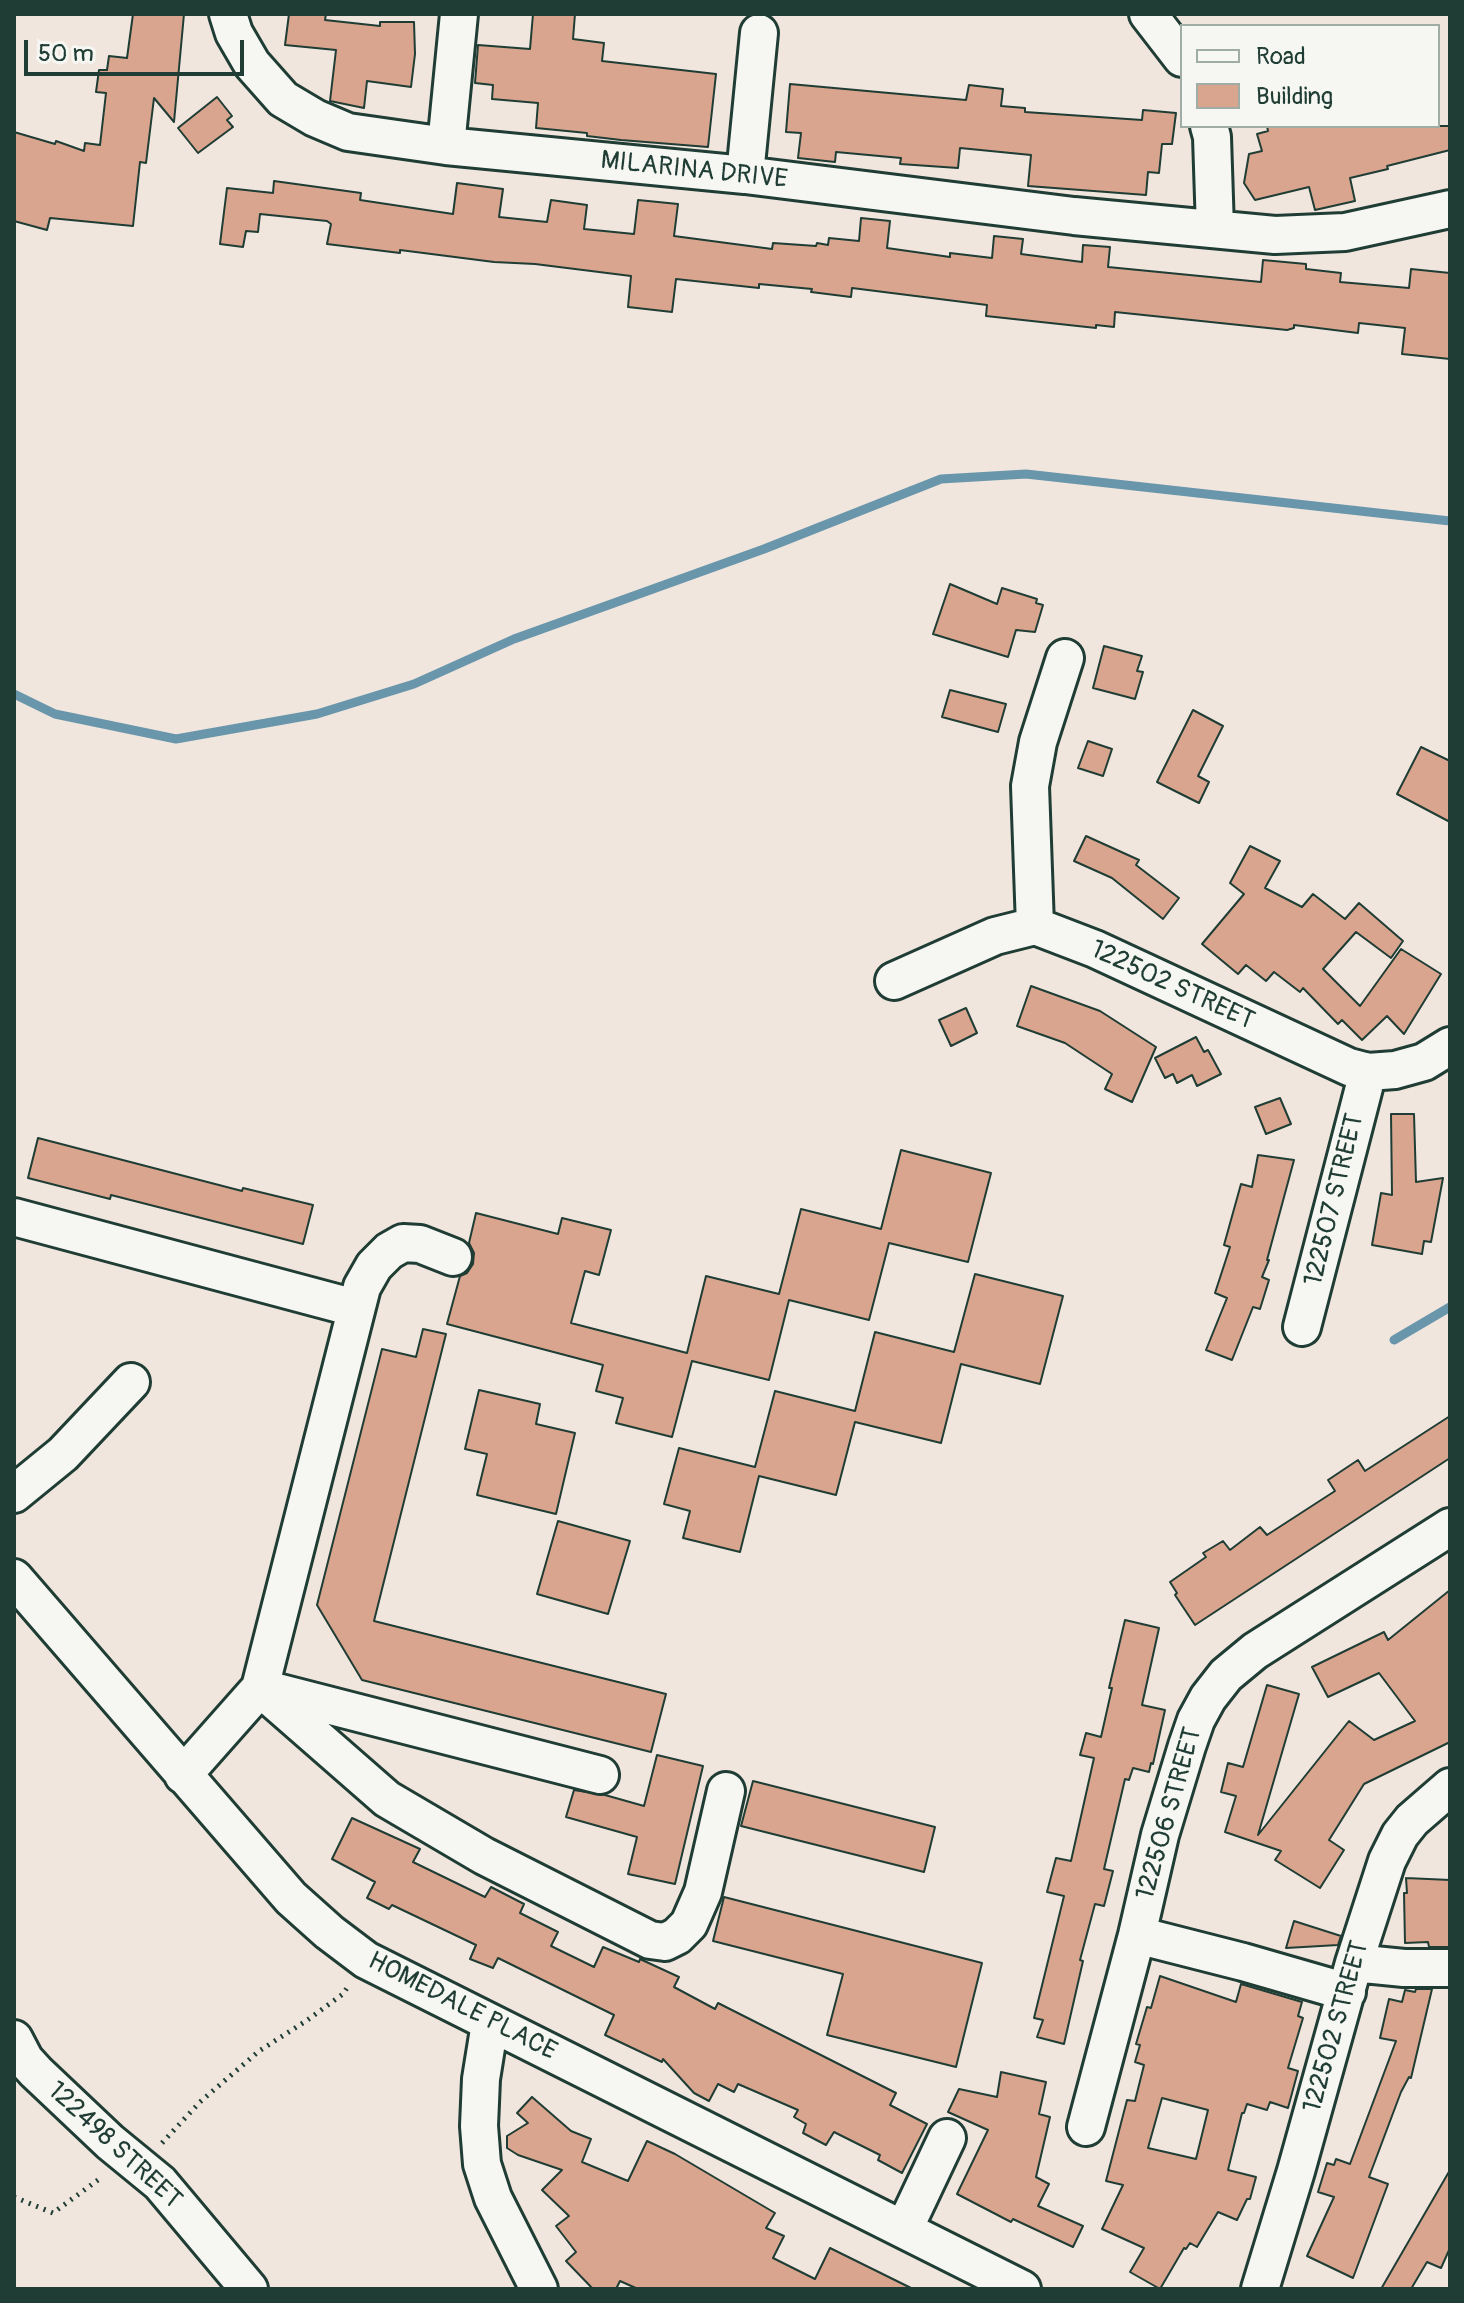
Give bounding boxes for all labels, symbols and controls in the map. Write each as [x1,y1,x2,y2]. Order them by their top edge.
scale bar [28,24,248,74]
legend [1180,24,1440,128]
text: 50 m [38,39,94,68]
text: Road [1256,42,1306,71]
text: Building [1256,82,1333,111]
street label: MILARINA DRIVE [599,146,789,196]
street label: 122502 STREET [1085,934,1259,1038]
street label: 122507 STREET [1299,1111,1371,1289]
street label: 122506 STREET [1130,1724,1210,1904]
street label: 122502 STREET [1298,1937,1376,2117]
street label: HOMEDALE PLACE [362,1946,562,2068]
street label: 122498 STREET [40,2076,188,2216]

